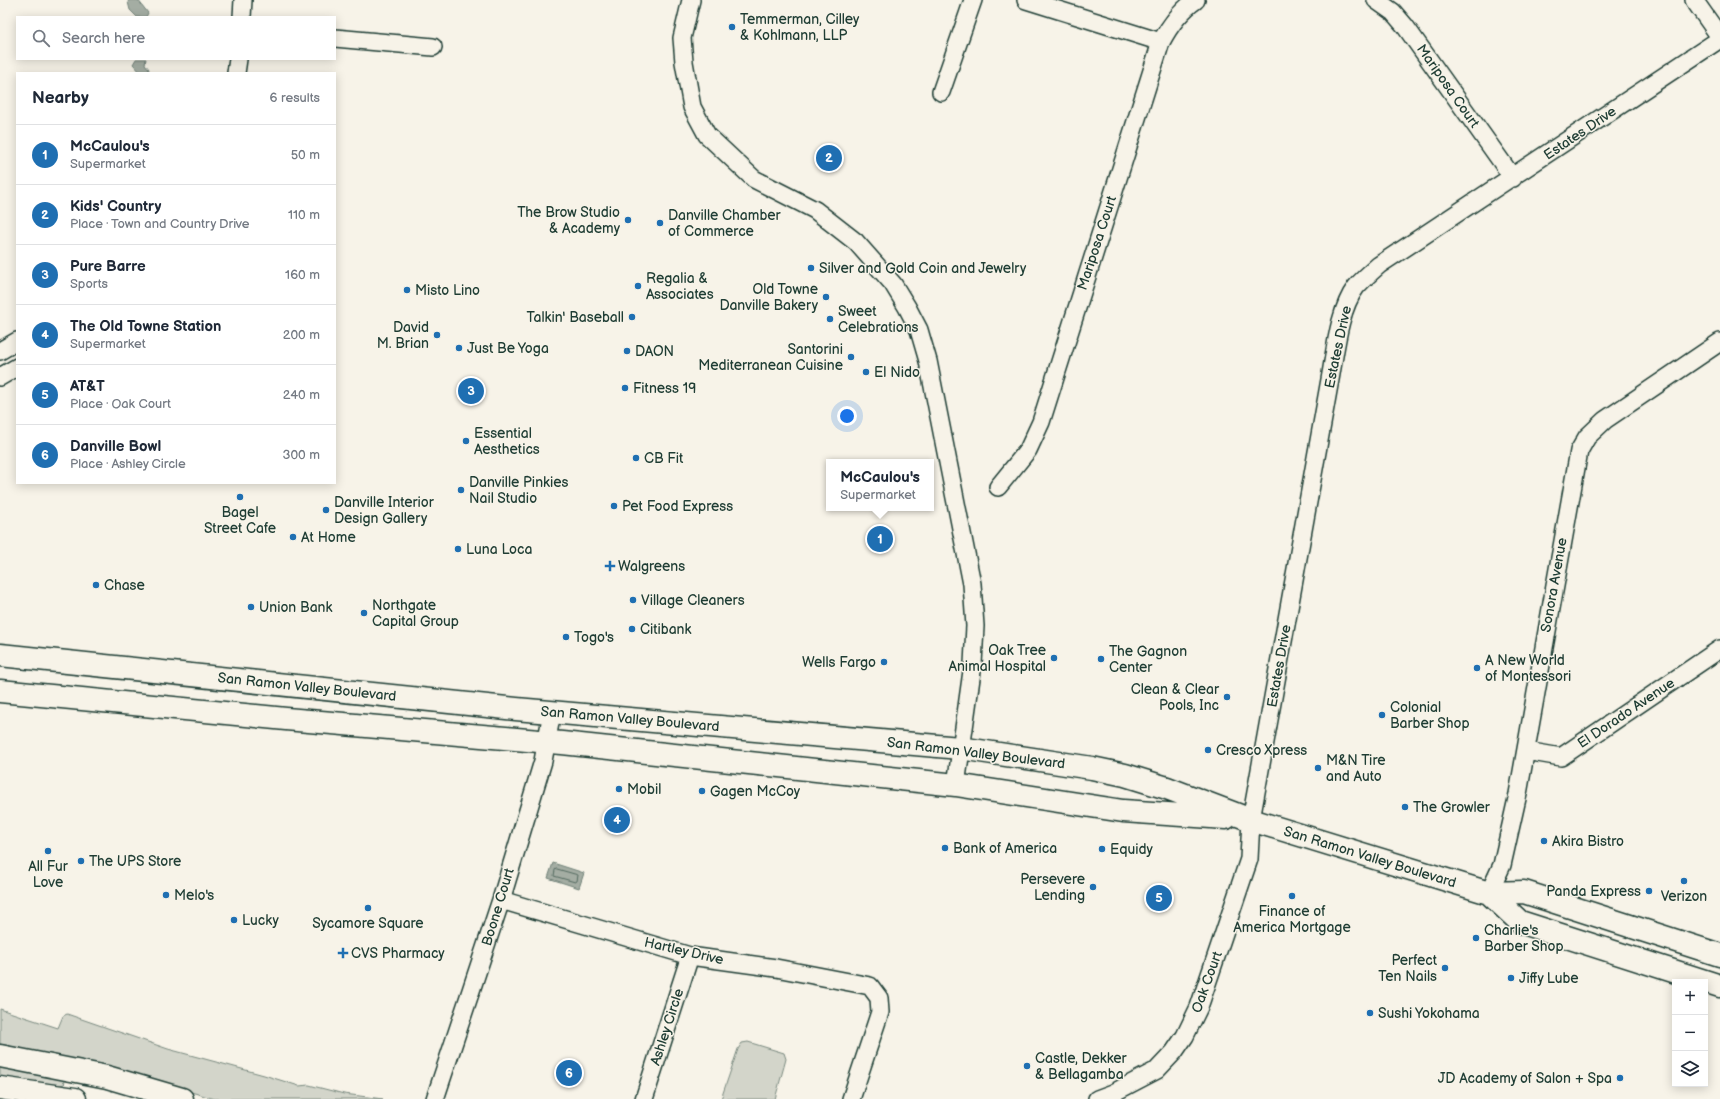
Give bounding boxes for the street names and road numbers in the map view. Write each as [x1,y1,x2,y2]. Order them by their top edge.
street label: Mariposa Court [1413,41,1483,132]
street label: Estates Drive [1541,103,1619,163]
street label: Mariposa Court [1074,193,1120,292]
street label: Estates Drive [1321,304,1355,390]
street label: Sonora Avenue [1537,536,1571,634]
street label: Estates Drive [1263,623,1295,709]
street label: San Ramon Valley Boulevard [217,669,397,705]
street label: El Dorado Avenue [1574,674,1678,752]
street label: San Ramon Valley Boulevard [540,703,720,735]
street label: San Ramon Valley Boulevard [886,734,1066,772]
street label: San Ramon Valley Boulevard [1282,823,1458,891]
street label: Boone Court [478,865,518,948]
street label: Hartley Drive [643,934,725,968]
street label: Oak Court [1188,948,1226,1015]
street label: Ashley Circle [647,986,687,1068]

